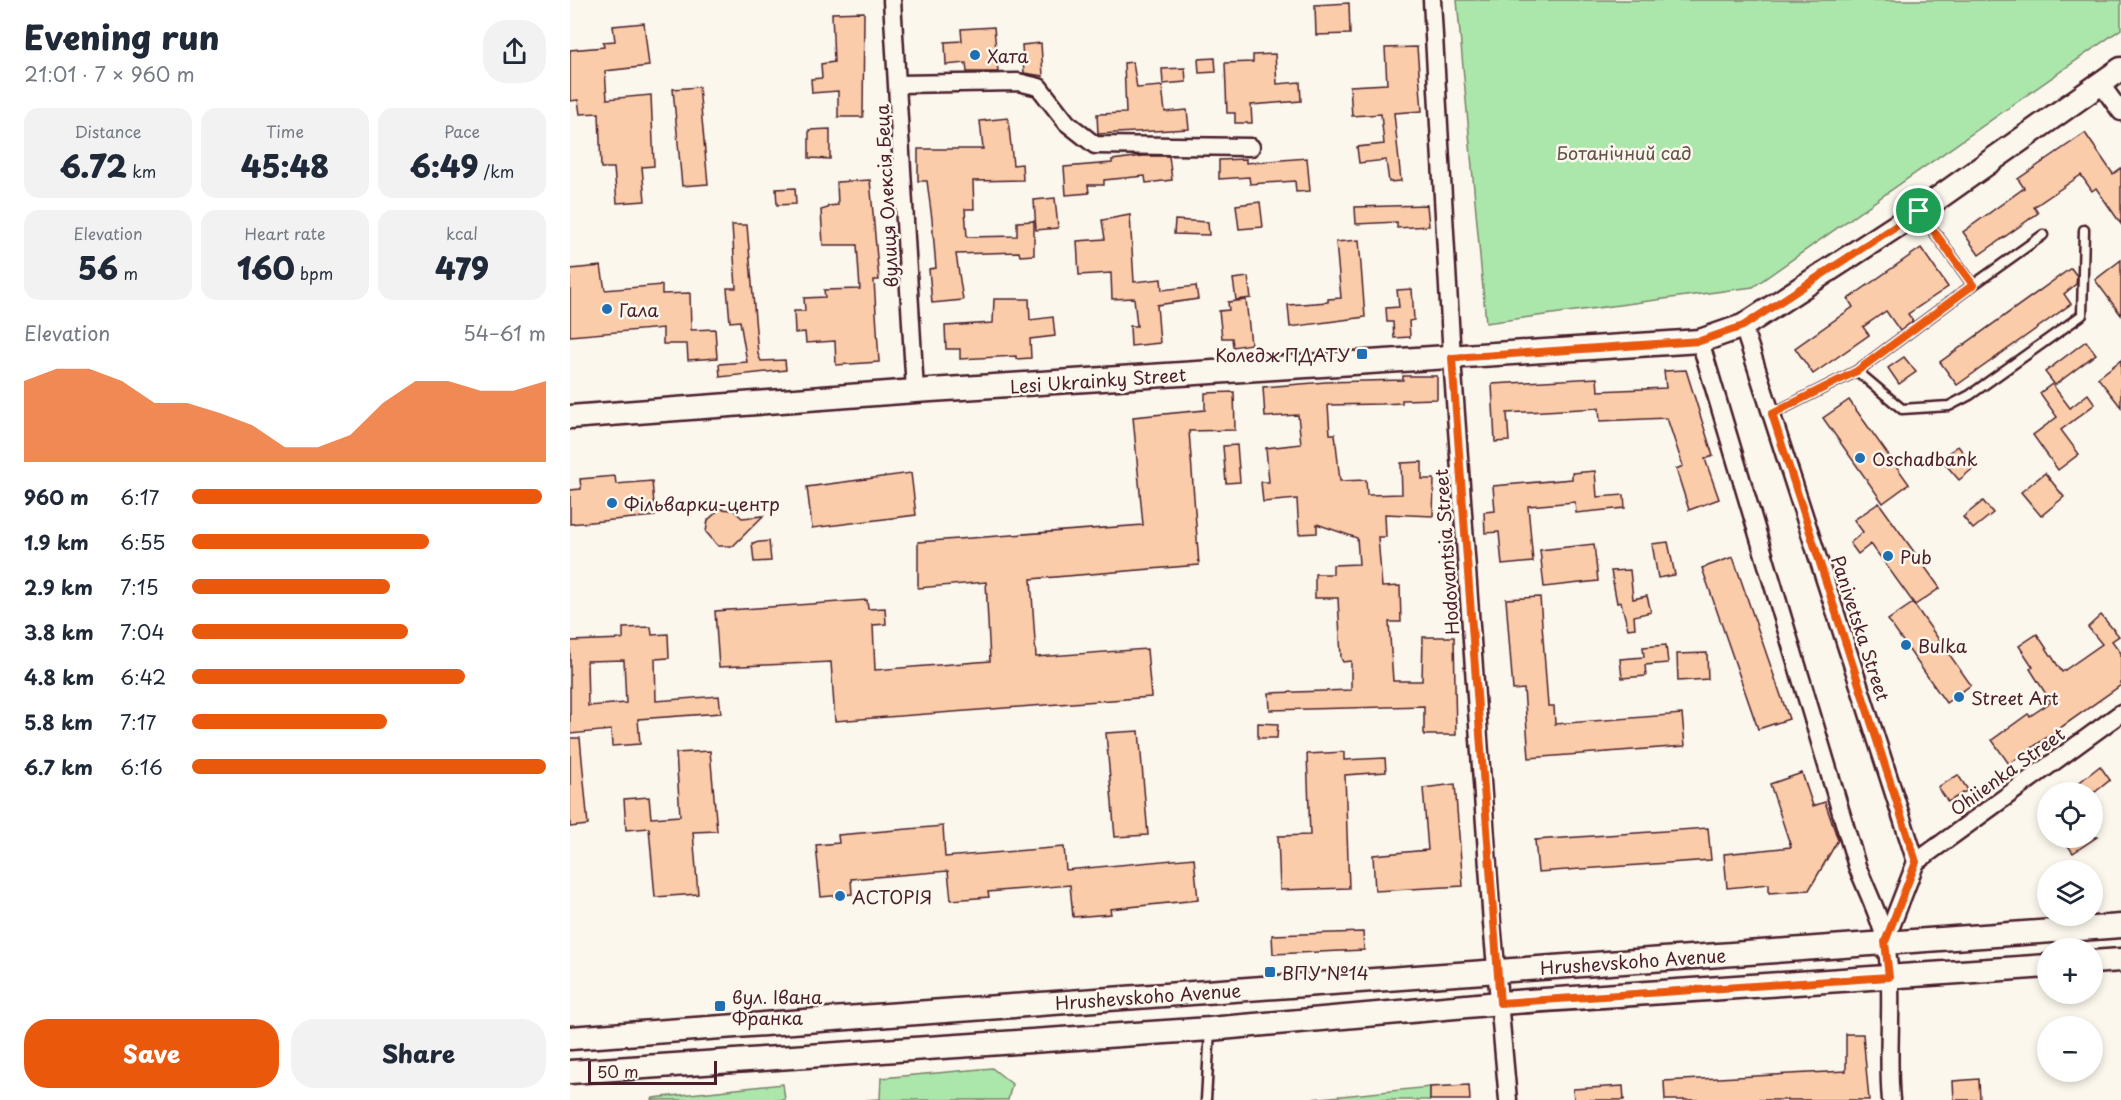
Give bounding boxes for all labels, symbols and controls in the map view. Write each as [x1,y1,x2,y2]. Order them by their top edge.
text: Evening run [24,11,219,61]
button: share [483,20,546,83]
place label: Хата [987,42,1029,69]
marker: Хата [968,48,982,62]
text: 21:01 · 7 × 960 m [24,59,195,89]
street label: вулиця Олексія Беца [868,104,904,288]
text: Distance [74,119,142,143]
text: Time [266,119,304,143]
text: Pace [444,119,480,143]
park label: Ботанічний сад [1556,139,1692,166]
text: 6.72 [60,143,127,188]
text: 45:48 [241,143,329,188]
text: 6:49 [410,143,478,188]
text: km [127,159,156,183]
text: /km [478,159,514,183]
pin [1893,185,1944,236]
icon: arrive [1902,194,1935,227]
text: Elevation [73,221,143,245]
text: Heart rate [245,221,325,245]
text: kcal [446,221,478,245]
text: 56 [78,245,118,290]
text: 160 [237,245,295,290]
text: 479 [435,245,489,290]
text: m [118,261,138,285]
text: bpm [295,261,333,285]
place label: Гала [619,296,659,323]
marker: Гала [600,302,614,316]
text: Elevation [24,318,110,348]
text: 54–61 m [463,318,546,348]
place label: Коледж ПДАТУ [1215,341,1350,368]
marker: Коледж ПДАТУ [1355,347,1369,361]
street label: Lesi Ukrainky Street [1009,360,1187,400]
place label: Oschadbank [1872,445,1978,472]
marker: Oschadbank [1853,451,1867,465]
street label: Hodovantsia Street [1427,468,1465,636]
text: 960 m [24,482,89,512]
text: 6:17 [120,482,159,512]
place label: Фільварки-центр [624,490,780,517]
marker: Фільварки-центр [605,496,619,510]
text: 1.9 km [24,527,89,557]
text: 6:55 [120,527,165,557]
place label: Pub [1900,543,1932,570]
marker: Pub [1881,549,1895,563]
street label: Panivetska Street [1825,552,1897,704]
text: 2.9 km [24,572,93,602]
text: 7:15 [120,572,159,602]
text: 3.8 km [24,617,94,647]
text: 7:04 [120,617,165,647]
place label: Bulka [1918,632,1968,659]
marker: Bulka [1899,638,1913,652]
text: 4.8 km [24,662,94,692]
text: 6:42 [120,662,166,692]
place label: Street Art [1971,684,2059,711]
marker: Street Art [1952,690,1966,704]
text: 5.8 km [24,707,93,737]
text: 7:17 [120,707,156,737]
street label: Ohiienka Street [1944,720,2070,822]
text: 6.7 km [24,752,93,782]
text: 6:16 [120,752,163,782]
map controls [2037,782,2103,1082]
button: locate [2037,782,2103,848]
button: layers [2037,860,2103,926]
place label: АСТОРІЯ [852,883,932,910]
marker: АСТОРІЯ [833,889,847,903]
button: + [2037,938,2103,1004]
street label: Hrushevskoho Avenue [1539,941,1727,981]
place label: ВПУ №14 [1282,959,1369,986]
marker: ВПУ №14 [1263,965,1277,979]
street label: Hrushevskoho Avenue [1054,976,1242,1016]
place label: вул. Івана Франка [732,983,823,1031]
marker: вул. Івана Франка [713,999,727,1013]
button: − [2037,1016,2103,1082]
button: Save [24,1019,279,1088]
button: Share [291,1019,546,1088]
scale bar [588,1058,717,1086]
text: 50 m [597,1059,638,1083]

